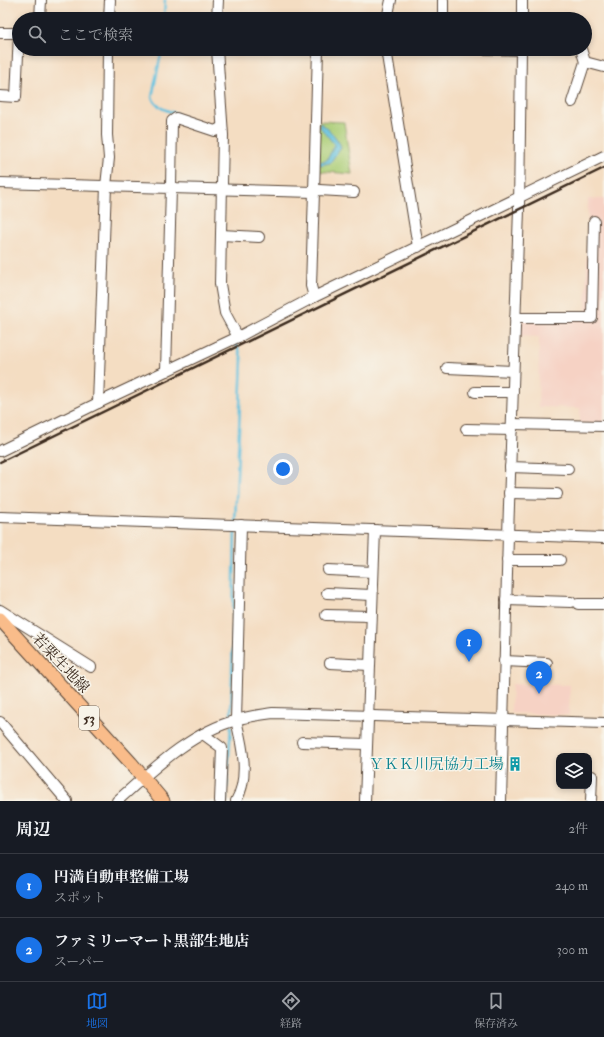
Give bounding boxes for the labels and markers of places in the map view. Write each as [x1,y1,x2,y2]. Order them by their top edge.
pin: 1 [456,629,482,662]
pin: 2 [526,661,552,694]
place label: ＹＫＫ川尻協力工場 [369,755,504,774]
building icon: ＹＫＫ川尻協力工場 [507,756,523,772]

